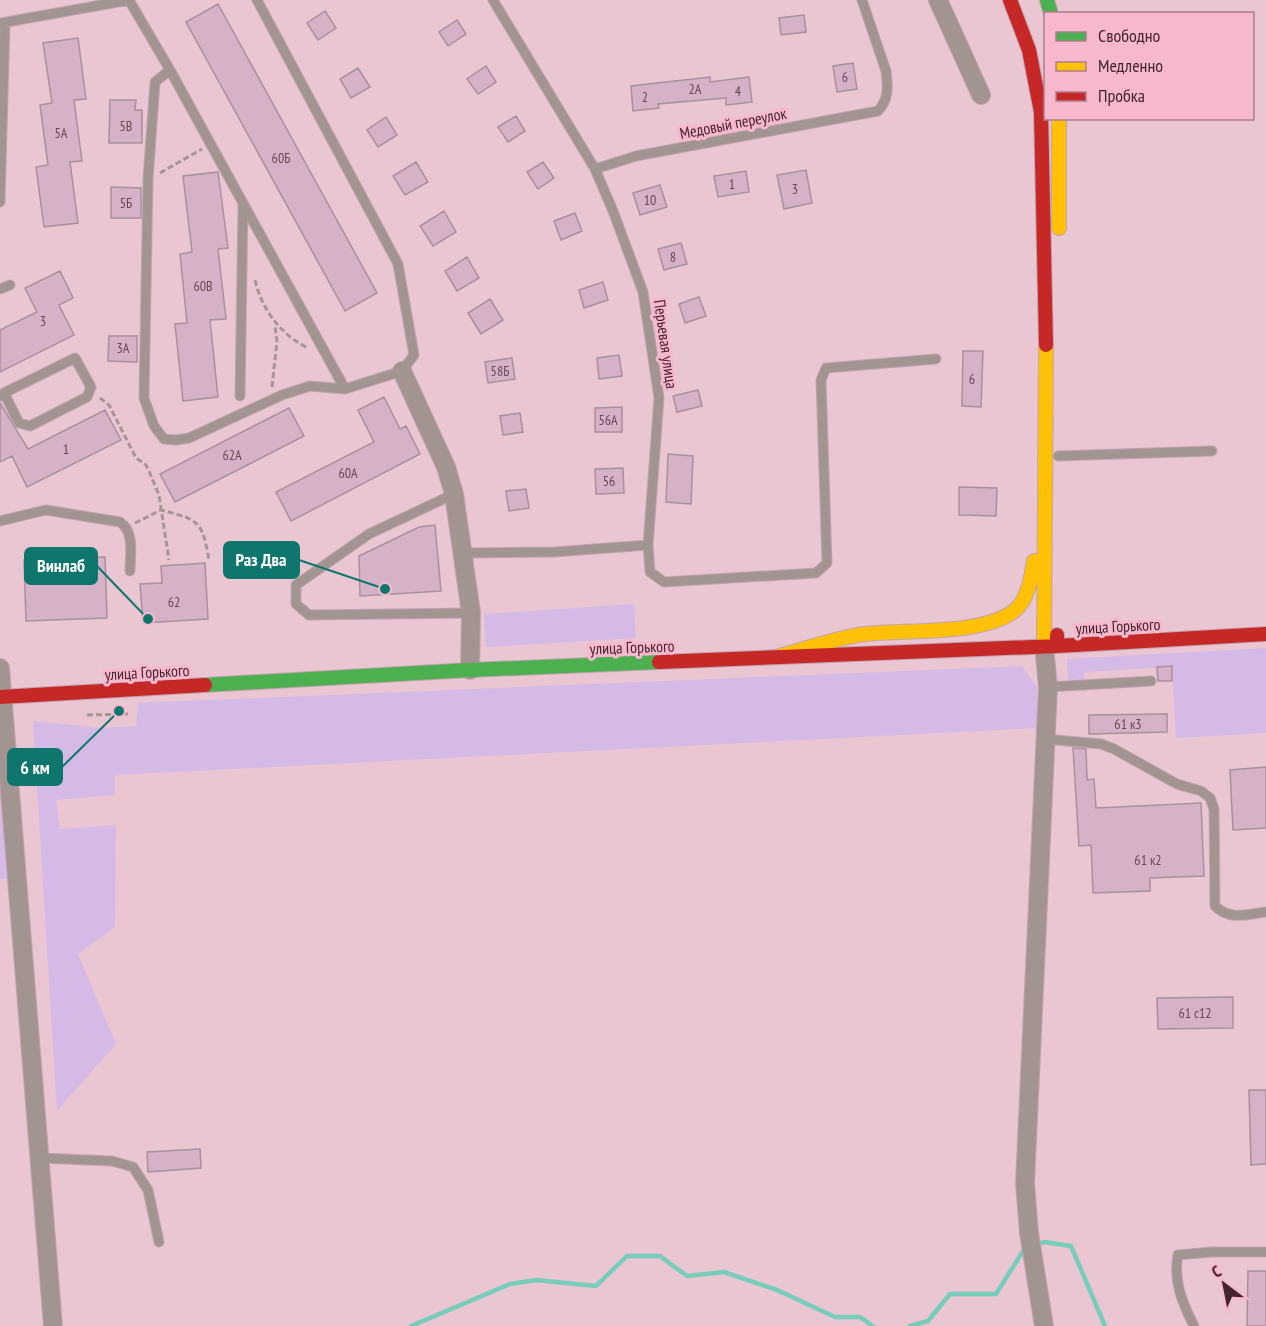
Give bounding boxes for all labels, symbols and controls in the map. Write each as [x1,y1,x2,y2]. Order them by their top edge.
legend [1044,12,1254,120]
text: Свободно [1098,24,1161,47]
text: Медленно [1098,54,1163,77]
house number: 6 [842,68,848,86]
house number: 2А [689,80,702,98]
house number: 4 [735,82,742,100]
text: Пробка [1098,84,1145,107]
house number: 2 [642,88,648,106]
street label: Медовый переулок [678,103,789,143]
house number: 5В [120,117,132,135]
house number: 5А [55,124,68,142]
house number: 60Б [272,149,290,167]
house number: 1 [729,175,735,193]
house number: 3 [792,180,798,198]
house number: 10 [644,191,656,209]
house number: 5Б [120,194,132,212]
house number: 8 [670,248,676,266]
house number: 60В [193,277,213,295]
street label: Перьевая улица [650,298,682,390]
house number: 3 [40,312,46,330]
house number: 3А [117,339,130,357]
house number: 58Б [491,362,509,380]
house number: 6 [969,370,975,388]
house number: 56А [598,411,618,429]
house number: 1 [63,440,69,458]
house number: 62А [222,446,242,464]
house number: 60А [338,464,358,482]
house number: 56 [603,472,615,490]
callout: Раз Два [224,542,299,578]
callout: Винлаб [25,548,97,584]
text: Раз Два [236,548,286,571]
text: Винлаб [37,554,85,577]
house number: 62 [168,593,180,611]
street label: улица Горького [1075,614,1161,638]
street label: улица Горького [589,636,675,658]
street label: улица Горького [104,660,190,684]
house number: 61 к3 [1114,715,1142,733]
callout: 6 км [8,749,62,785]
text: 6 км [20,756,50,779]
house number: 61 к2 [1134,851,1162,869]
house number: 61 с12 [1178,1004,1212,1022]
north arrow [1194,1254,1254,1314]
text: С [1208,1260,1225,1282]

